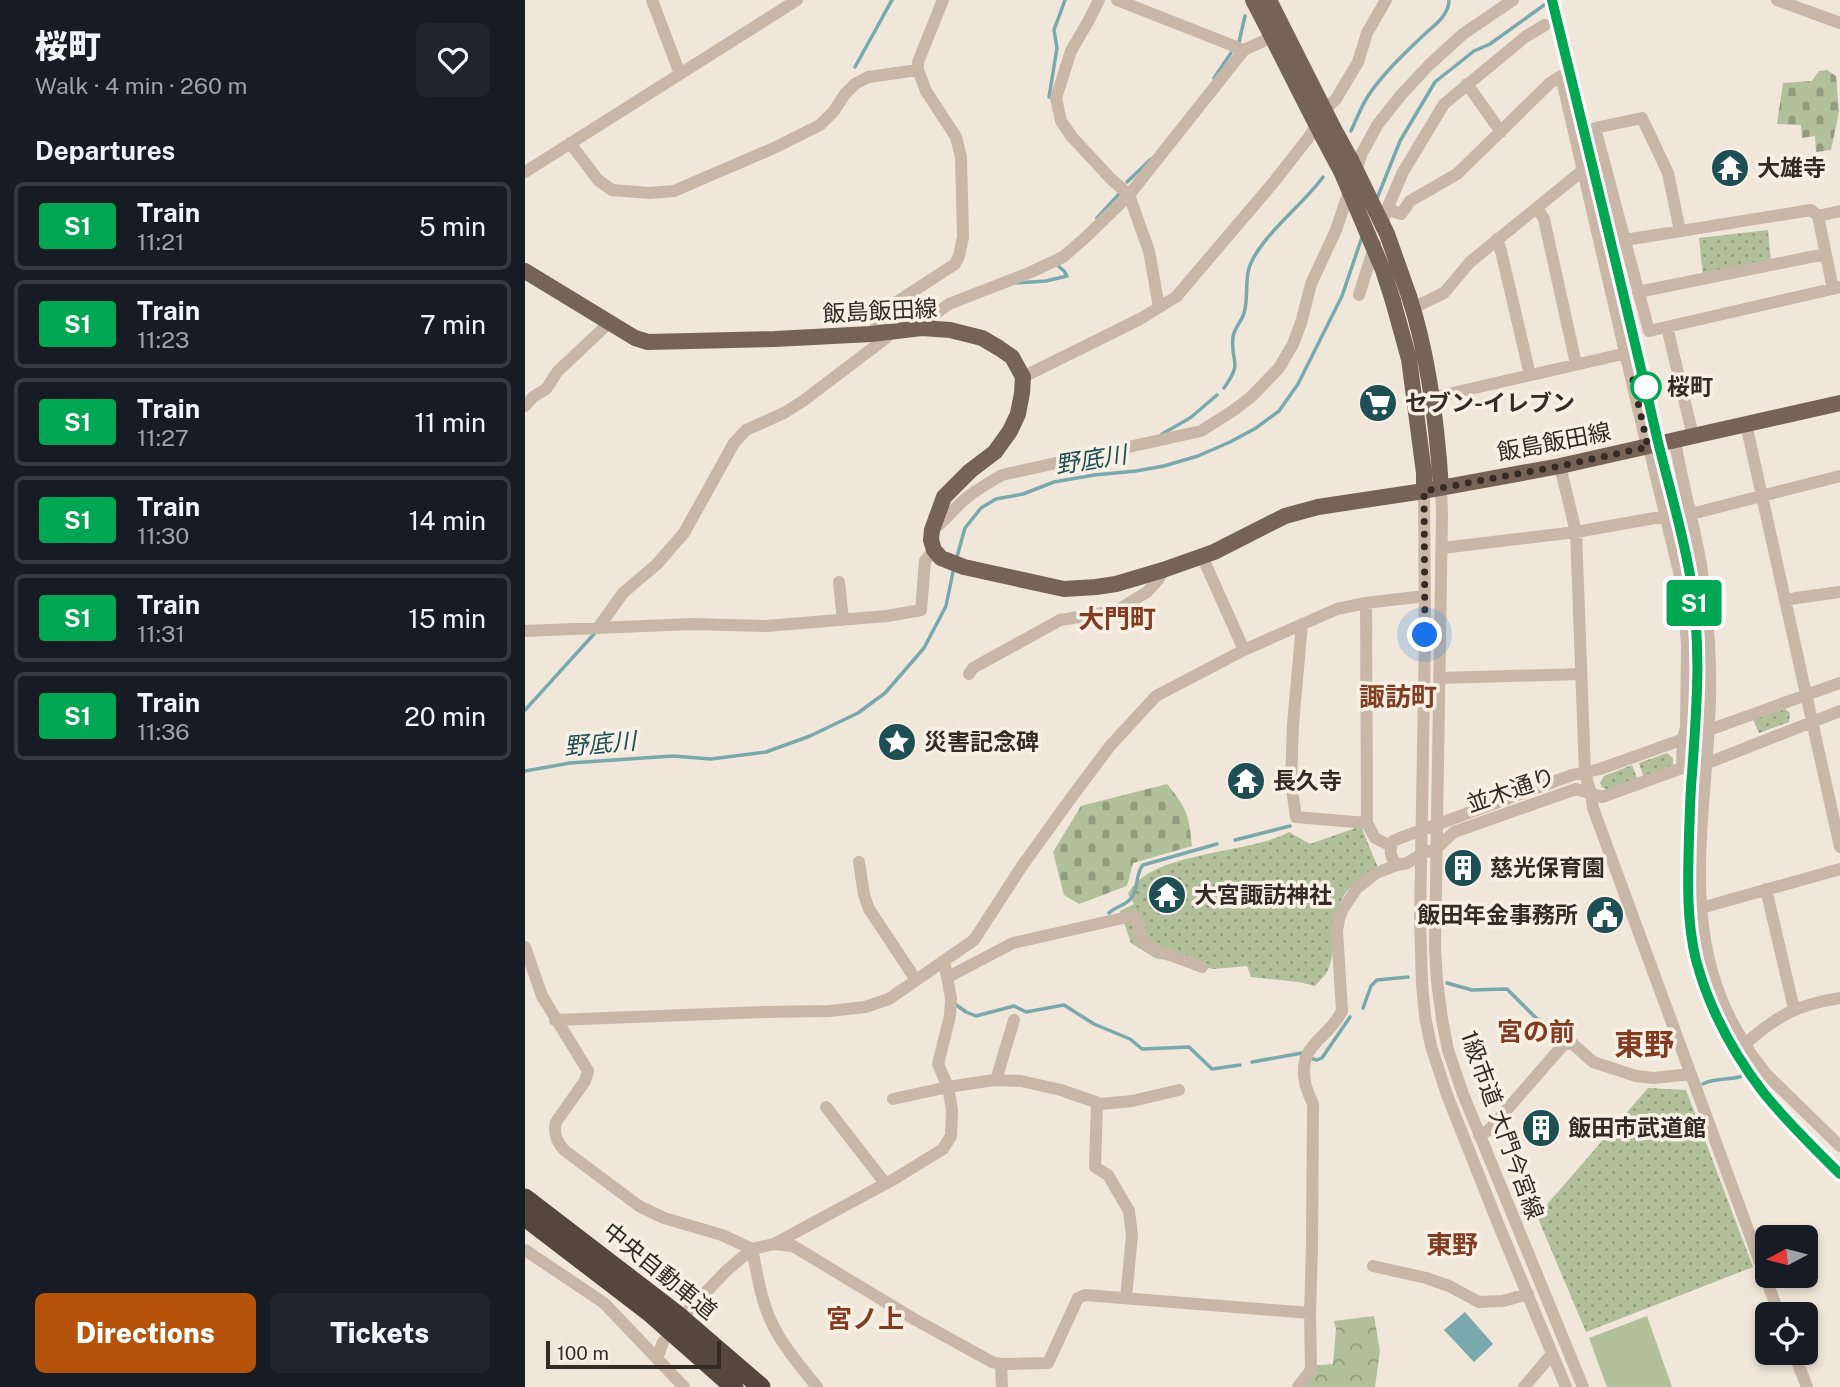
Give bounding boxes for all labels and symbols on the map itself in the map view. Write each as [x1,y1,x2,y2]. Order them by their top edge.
temple icon: 大雄寺 [1709,147,1751,189]
place label: 大雄寺 [1757,154,1826,181]
street label: 飯島飯田線 [822,294,938,327]
marker: 桜町 [1631,372,1661,402]
place label: 桜町 [1667,373,1713,400]
supermarket icon: セブン-イレブン [1357,382,1399,424]
place label: セブン-イレブン [1405,389,1575,416]
street label: 飯島飯田線 [1495,417,1613,466]
water label: 野底川 [1053,439,1132,478]
line badge: S1 [1663,580,1725,626]
district label: 大門町 [1078,603,1156,634]
your location [1407,617,1442,652]
district label: 諏訪町 [1359,681,1437,712]
place icon: 災害記念碑 [876,721,918,763]
water label: 野底川 [563,726,640,760]
place label: 災害記念碑 [924,728,1039,755]
temple icon: 長久寺 [1225,760,1267,802]
street label: 並木通り [1463,762,1559,817]
place label: 長久寺 [1273,767,1342,794]
building icon: 慈光保育園 [1442,847,1484,889]
place label: 慈光保育園 [1490,854,1605,881]
temple icon: 大宮諏訪神社 [1146,874,1188,916]
place label: 大宮諏訪神社 [1194,881,1332,908]
public building icon: 飯田年金事務所 [1584,894,1626,936]
place label: 飯田年金事務所 [1417,901,1578,928]
district label: 宮の前 [1497,1016,1575,1047]
district label: 東野 [1614,1026,1674,1062]
street label: 1級市道 大門今宮線 [1456,1027,1549,1223]
building icon: 飯田市武道館 [1520,1107,1562,1149]
place label: 飯田市武道館 [1568,1114,1706,1141]
street label: 中央自動車道 [598,1217,722,1325]
north arrow [1755,1225,1818,1288]
district label: 東野 [1426,1229,1478,1260]
district label: 宮ノ上 [826,1303,904,1334]
scale bar [546,1338,721,1370]

